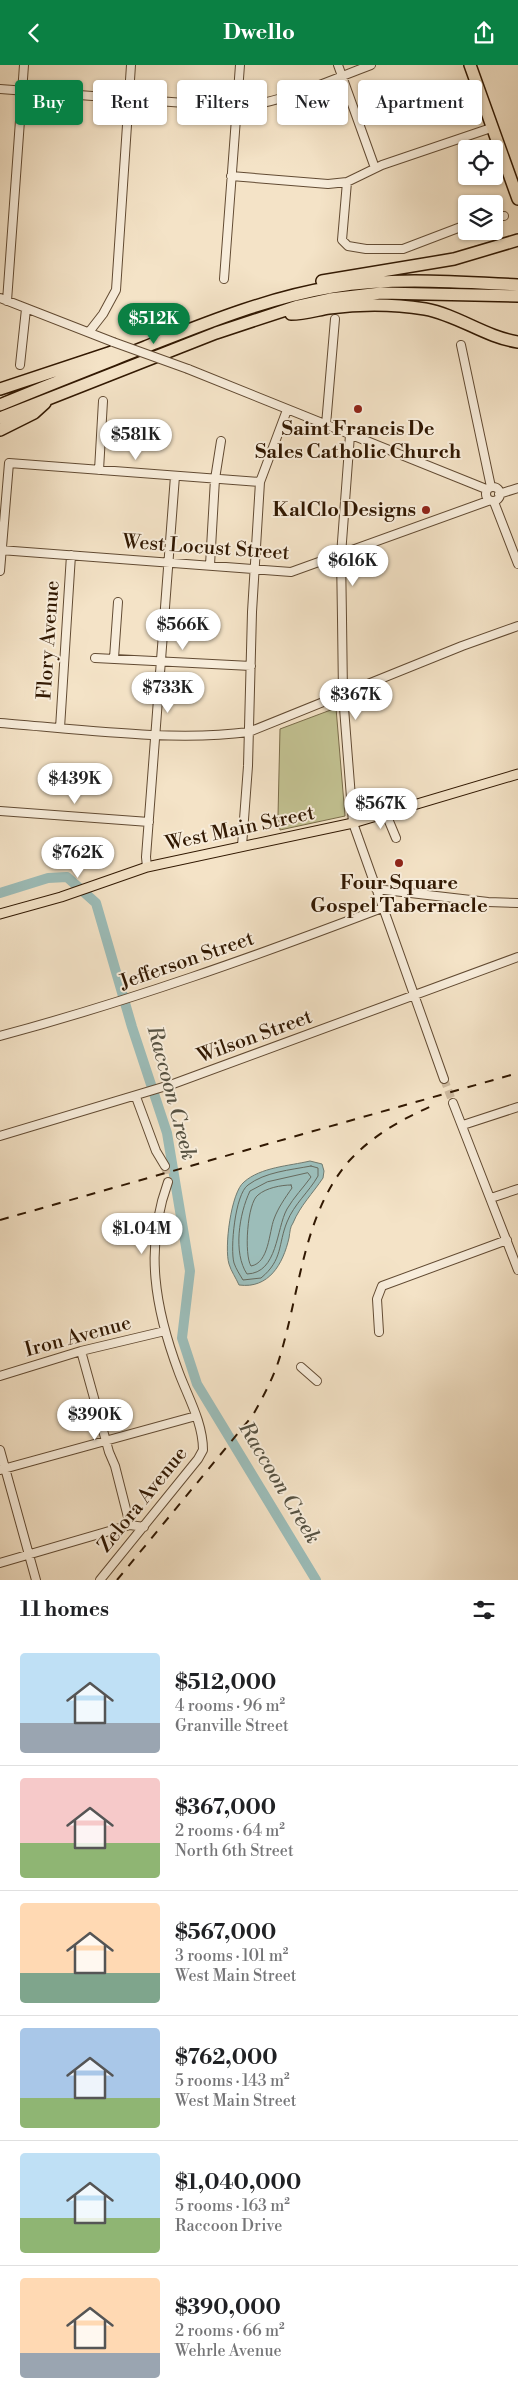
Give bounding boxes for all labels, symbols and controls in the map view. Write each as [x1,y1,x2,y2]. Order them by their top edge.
icon: back [20,19,48,47]
text: Dwello [223,19,295,46]
icon: share [470,19,498,47]
chip: Buy [15,80,83,125]
chip: Rent [93,80,167,125]
chip: Filters [177,80,267,125]
chip: New [277,80,348,125]
chip: Apartment [358,80,482,125]
map controls [458,140,503,240]
button: locate [458,140,503,185]
button: layers [458,195,503,240]
pin: $512K [119,303,189,345]
text: $512K [129,309,179,329]
marker: Saint Francis De Sales Catholic Church [352,403,364,415]
place label: Saint Francis De Sales Catholic Church [255,417,462,465]
pin: $581K [101,419,171,461]
text: $581K [111,425,161,445]
place label: KalClo Designs [272,498,416,523]
marker: KalClo Designs [420,504,432,516]
street label: West Locust Street [121,530,290,566]
pin: $616K [318,545,388,587]
text: $616K [328,551,378,571]
street label: Flory Avenue [32,580,66,700]
pin: $566K [148,609,218,651]
text: $566K [157,615,209,635]
pin: $733K [133,671,203,714]
text: $733K [143,678,194,698]
pin: $367K [321,679,391,721]
text: $367K [331,685,381,705]
pin: $439K [40,763,110,805]
text: $439K [49,769,101,789]
pin: $567K [346,787,416,830]
text: $567K [355,794,407,814]
street label: West Main Street [162,801,317,857]
pin: $762K [43,837,113,879]
text: $762K [52,843,104,863]
marker: Four Square Gospel Tabernacle [393,857,405,869]
place label: Four Square Gospel Tabernacle [310,871,488,919]
street label: Jefferson Street [116,926,257,996]
street label: Wilson Street [193,1005,316,1070]
water label: Raccoon Creek [140,1022,201,1163]
pin: $1.04M [101,1213,183,1255]
text: $1.04M [113,1219,171,1239]
street label: Iron Avenue [22,1311,134,1363]
pin: $390K [60,1399,130,1441]
text: $390K [68,1405,122,1425]
water label: Raccoon Creek [232,1416,326,1549]
street label: Zelora Avenue [93,1442,193,1558]
icon: filters [470,1596,498,1624]
text: 11 homes [20,1597,109,1623]
text: $512,000 [175,1670,276,1696]
icon: home [60,1673,120,1733]
text: 4 rooms · 96 m² [175,1696,285,1716]
text: Granville Street [175,1716,289,1736]
text: $367,000 [175,1795,276,1821]
icon: home [60,1798,120,1858]
text: 2 rooms · 64 m² [175,1821,285,1841]
text: North 6th Street [175,1841,294,1861]
text: $567,000 [175,1920,276,1946]
icon: home [60,1923,120,1983]
text: 3 rooms · 101 m² [175,1946,288,1966]
text: West Main Street [175,1966,296,1986]
text: $762,000 [175,2045,278,2071]
icon: home [60,2048,120,2108]
text: 5 rooms · 143 m² [175,2071,290,2091]
text: West Main Street [175,2091,296,2111]
text: $1,040,000 [175,2170,301,2196]
icon: home [60,2173,120,2233]
text: 5 rooms · 163 m² [175,2196,290,2216]
text: Raccoon Drive [175,2216,282,2236]
text: $390,000 [175,2295,281,2321]
icon: home [60,2298,120,2358]
text: 2 rooms · 66 m² [175,2321,285,2341]
text: Wehrle Avenue [175,2341,282,2361]

